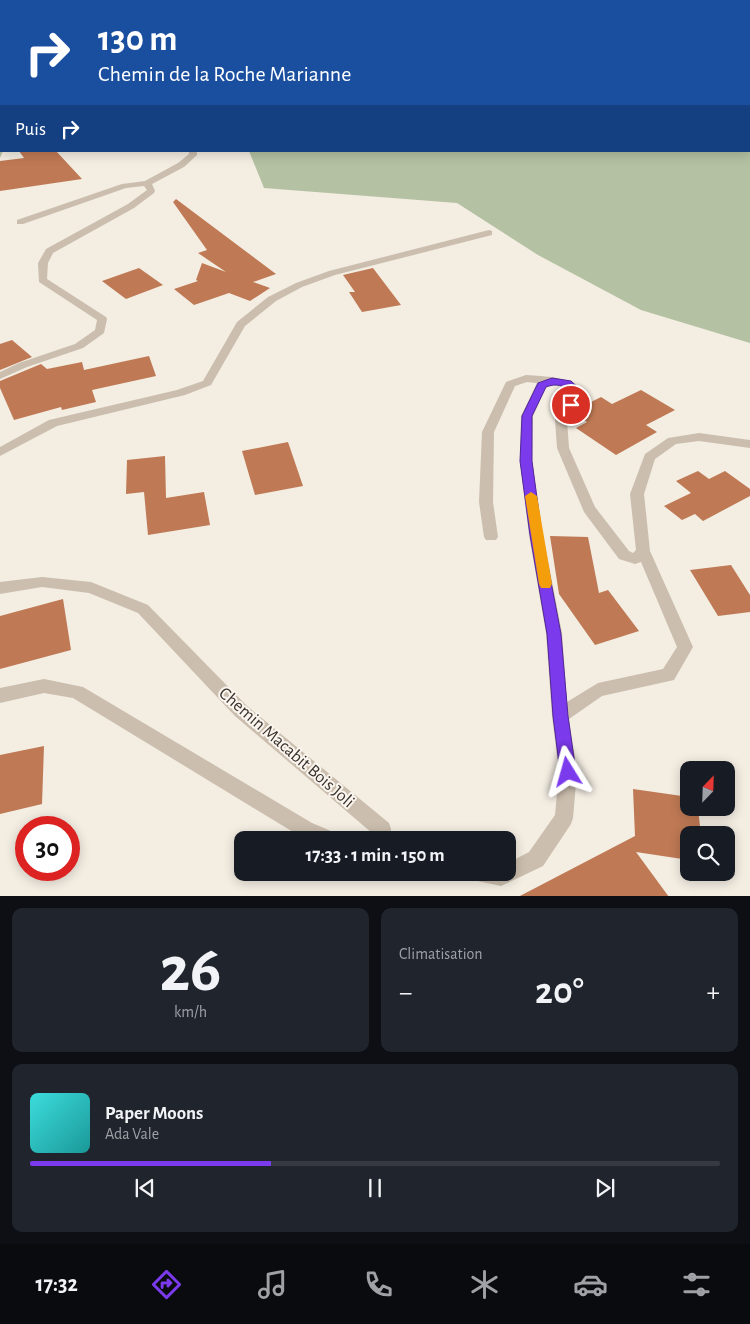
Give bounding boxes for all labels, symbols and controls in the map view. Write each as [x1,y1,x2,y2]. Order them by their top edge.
icon: right [15,20,80,85]
text: 130 m [98,22,177,57]
text: Chemin de la Roche Marianne [98,63,351,85]
icon: right [56,115,84,143]
text: Puis [15,120,46,139]
pin [550,384,592,426]
icon: arrive [557,391,585,419]
street label: Chemin Macabit Bois Joli [215,684,358,811]
position arrow [541,745,593,797]
north arrow [680,761,735,816]
map controls [680,761,735,881]
speed limit sign: 30 [15,816,80,881]
button: search [680,826,735,881]
text: 17:33 · 1 min · 150 m [305,846,445,865]
text: 26 [159,938,222,1003]
text: Climatisation [399,946,483,962]
text: 20° [535,973,584,1011]
text: − [399,979,412,1007]
text: + [707,979,720,1007]
text: km/h [174,1004,207,1020]
text: Paper Moons [105,1104,203,1123]
text: Ada Vale [105,1126,159,1142]
icon: previous [131,1174,159,1202]
icon: pause [361,1174,389,1202]
icon: next [591,1174,619,1202]
icon: directions [149,1267,184,1302]
icon: music [255,1267,290,1302]
icon: phone [361,1267,396,1302]
icon: climate [467,1267,502,1302]
icon: car [573,1267,608,1302]
icon: filters [679,1267,714,1302]
text: 17:32 [36,1273,78,1295]

